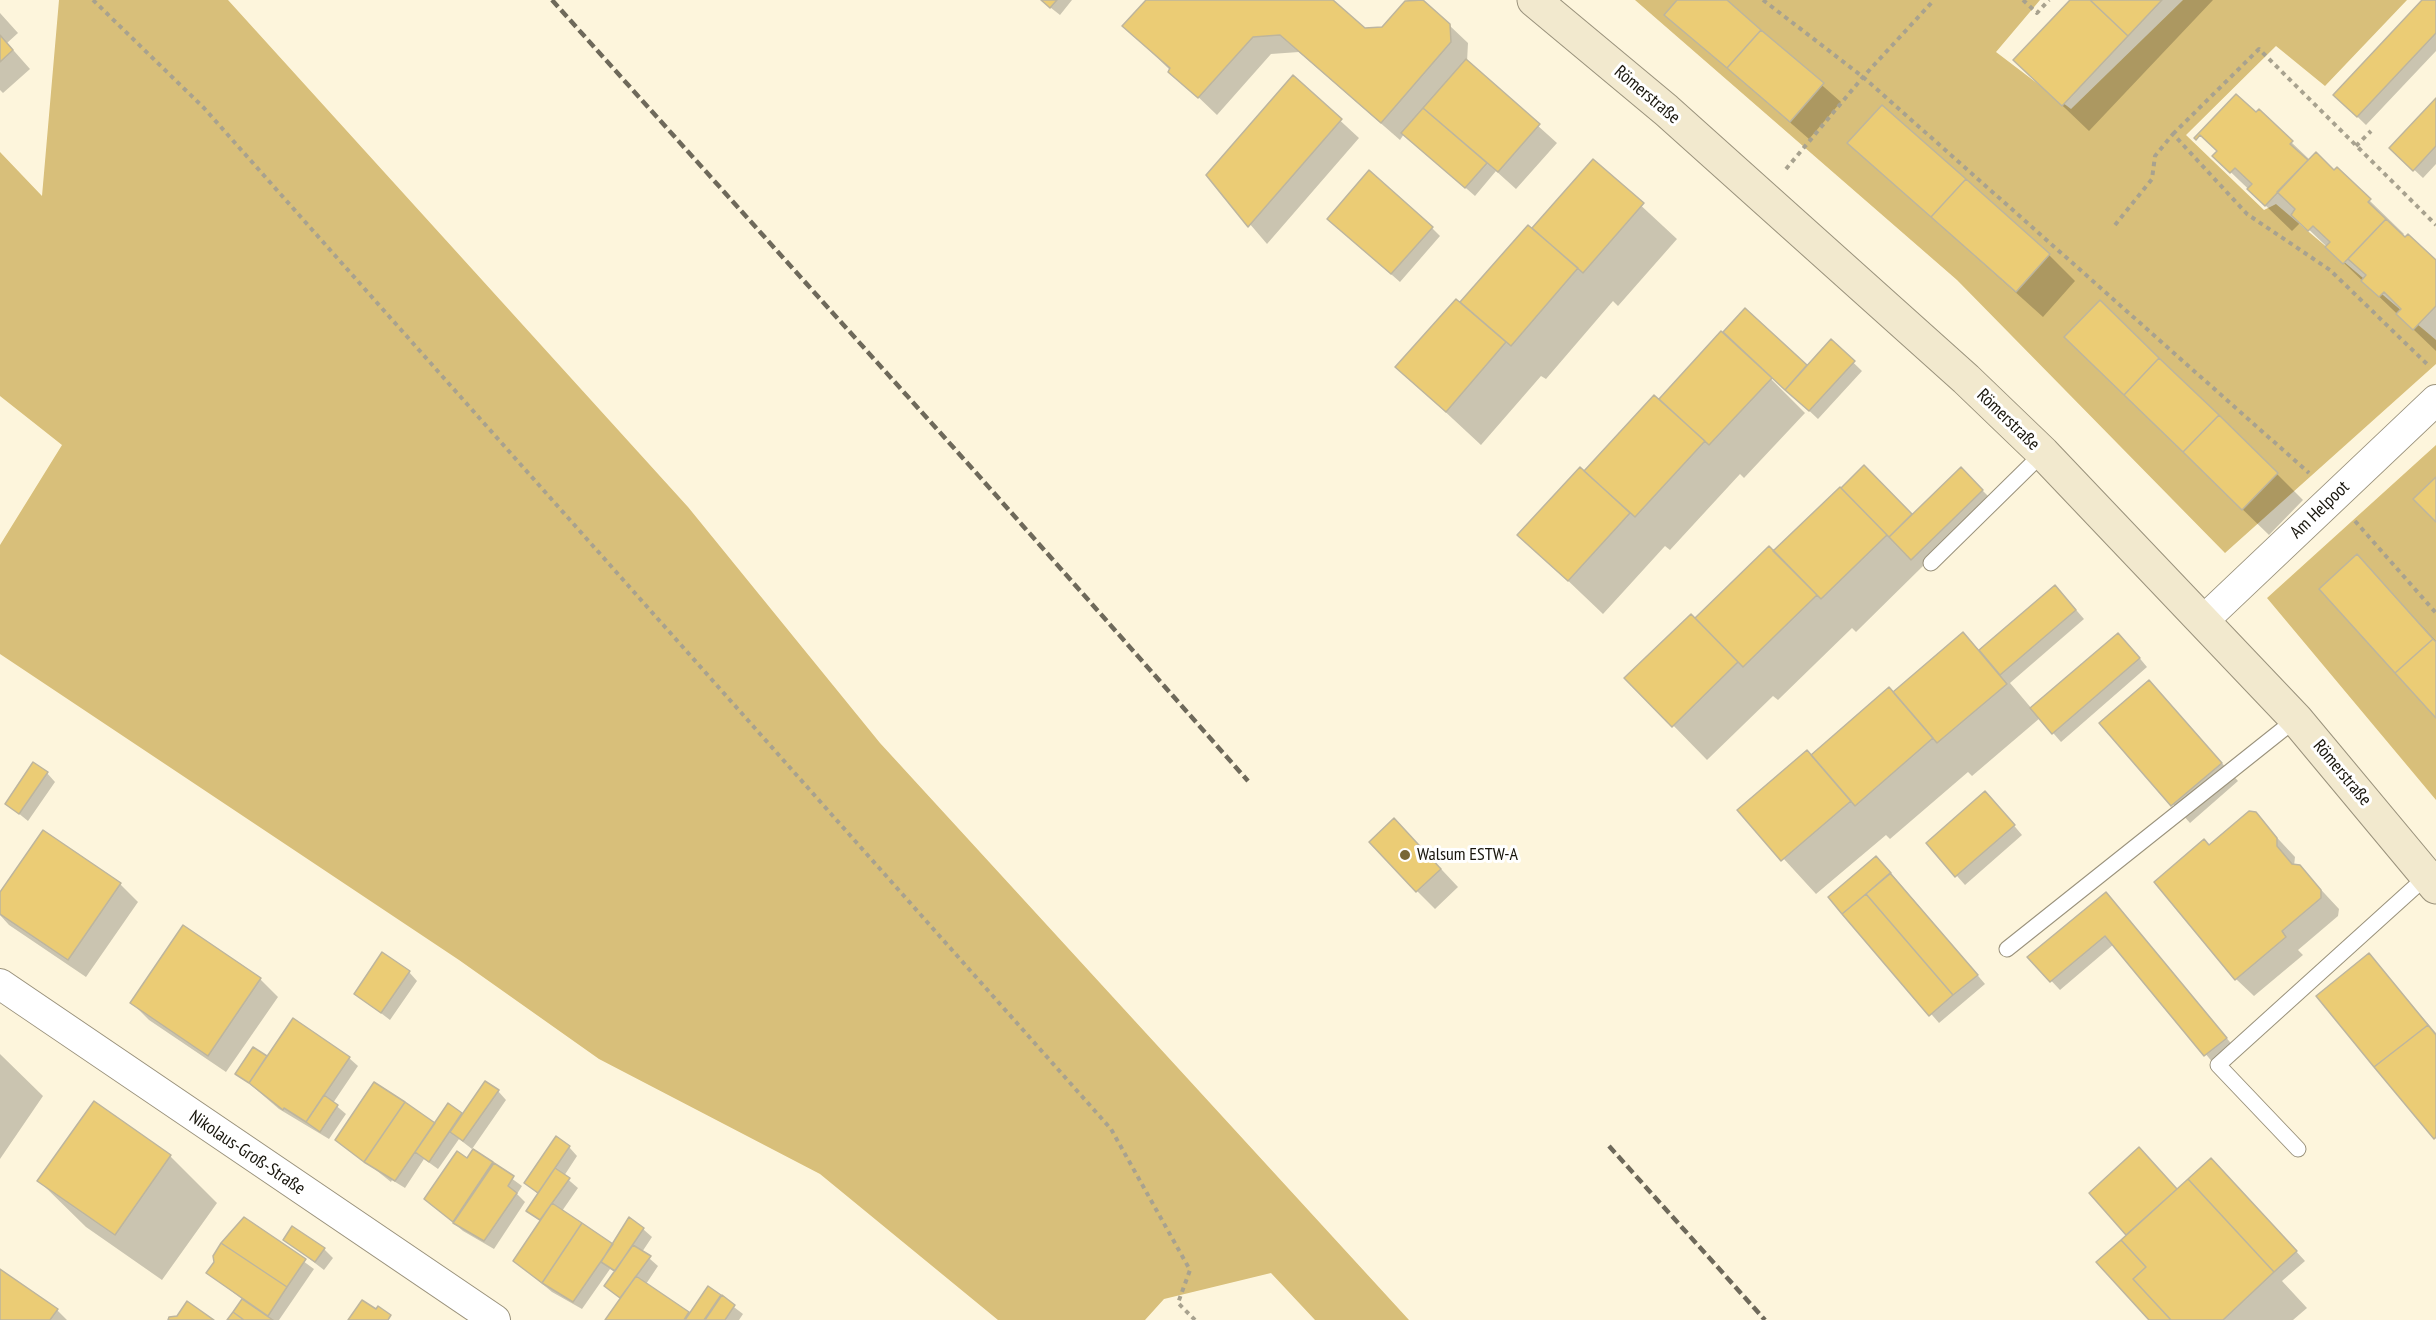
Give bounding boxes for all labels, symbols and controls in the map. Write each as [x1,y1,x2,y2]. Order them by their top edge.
street label: Römerstraße [1610,61,1684,129]
street label: Römerstraße [1972,385,2044,455]
street label: Am Helpoot [2286,477,2354,543]
street label: Römerstraße [2308,736,2376,810]
place label: Walsum ESTW-A [1417,844,1518,866]
marker: Walsum ESTW-A [1398,848,1412,862]
street label: Nikolaus-Groß-Straße [185,1106,309,1200]

